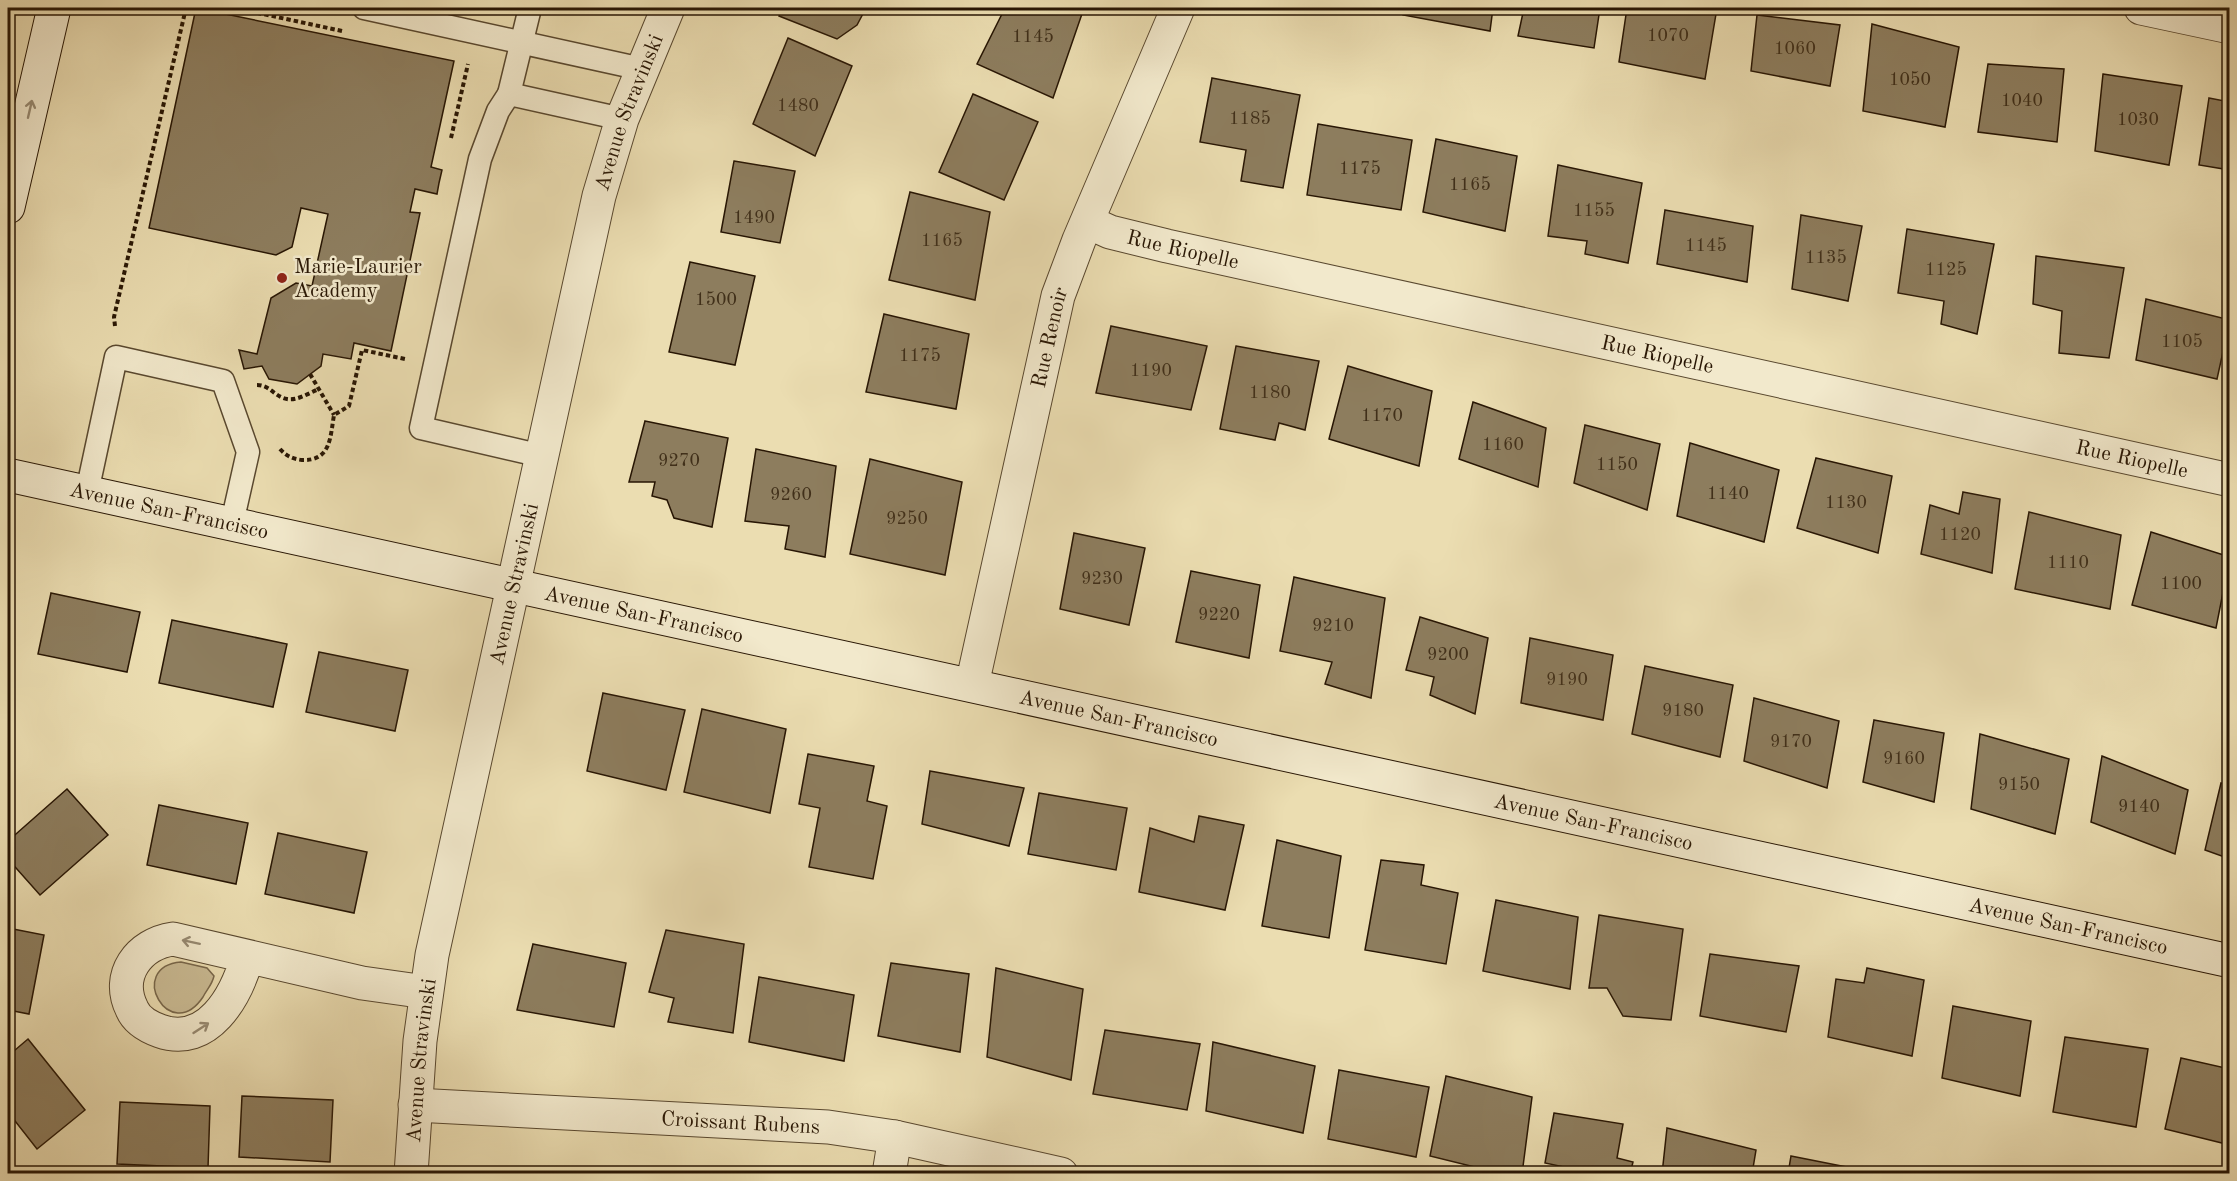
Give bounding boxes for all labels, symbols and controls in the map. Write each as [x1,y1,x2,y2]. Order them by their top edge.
house number: 1070 [1647,27,1689,45]
house number: 1145 [1012,28,1054,46]
street label: Avenue Stravinski [592,32,668,194]
house number: 1060 [1774,40,1816,58]
house number: 1050 [1889,71,1931,89]
house number: 1040 [2001,92,2043,110]
house number: 1480 [777,97,819,115]
one-way arrow [25,99,37,118]
house number: 1185 [1229,110,1271,128]
house number: 1030 [2117,111,2159,129]
house number: 1175 [1339,160,1381,178]
house number: 1165 [1449,176,1491,194]
house number: 1155 [1573,202,1615,220]
house number: 1490 [733,209,775,227]
street label: Rue Riopelle [1124,227,1241,274]
house number: 1165 [921,232,963,250]
house number: 1145 [1685,237,1727,255]
house number: 1135 [1805,249,1847,267]
place label: Marie-Laurier Academy [294,257,422,302]
house number: 1125 [1925,261,1967,279]
marker: Marie-Laurier Academy [275,271,289,285]
street label: Rue Renoir [1029,284,1072,390]
house number: 1500 [695,291,737,309]
street label: Rue Riopelle [1599,333,1715,378]
house number: 1105 [2161,333,2203,351]
house number: 1175 [899,347,941,365]
house number: 1190 [1130,362,1172,380]
house number: 1180 [1249,384,1291,402]
house number: 1170 [1361,407,1403,425]
house number: 1160 [1482,436,1524,454]
street label: Rue Riopelle [2074,437,2190,482]
house number: 9270 [658,452,700,470]
house number: 1150 [1596,456,1638,474]
street label: Avenue San-Francisco [67,480,270,544]
house number: 1140 [1707,485,1749,503]
house number: 9260 [770,486,812,504]
house number: 1130 [1825,494,1867,512]
street label: Avenue Stravinski [487,501,543,667]
house number: 9250 [886,510,928,528]
house number: 1120 [1939,526,1981,544]
house number: 1110 [2047,554,2089,572]
house number: 9230 [1081,570,1123,588]
house number: 1100 [2160,575,2202,593]
street label: Avenue San-Francisco [542,584,745,648]
house number: 9220 [1198,606,1240,624]
house number: 9210 [1312,617,1354,635]
house number: 9200 [1427,646,1469,664]
house number: 9190 [1546,671,1588,689]
street label: Avenue San-Francisco [1017,687,1220,751]
house number: 9180 [1662,702,1704,720]
house number: 9170 [1770,733,1812,751]
house number: 9160 [1883,750,1925,768]
house number: 9150 [1998,776,2040,794]
street label: Avenue San-Francisco [1492,791,1695,855]
house number: 9140 [2118,798,2160,816]
street label: Avenue San-Francisco [1966,895,2169,959]
one-way arrow [182,935,201,947]
street label: Avenue Stravinski [404,977,441,1143]
one-way arrow [192,1022,209,1034]
street label: Croissant Rubens [660,1109,820,1139]

